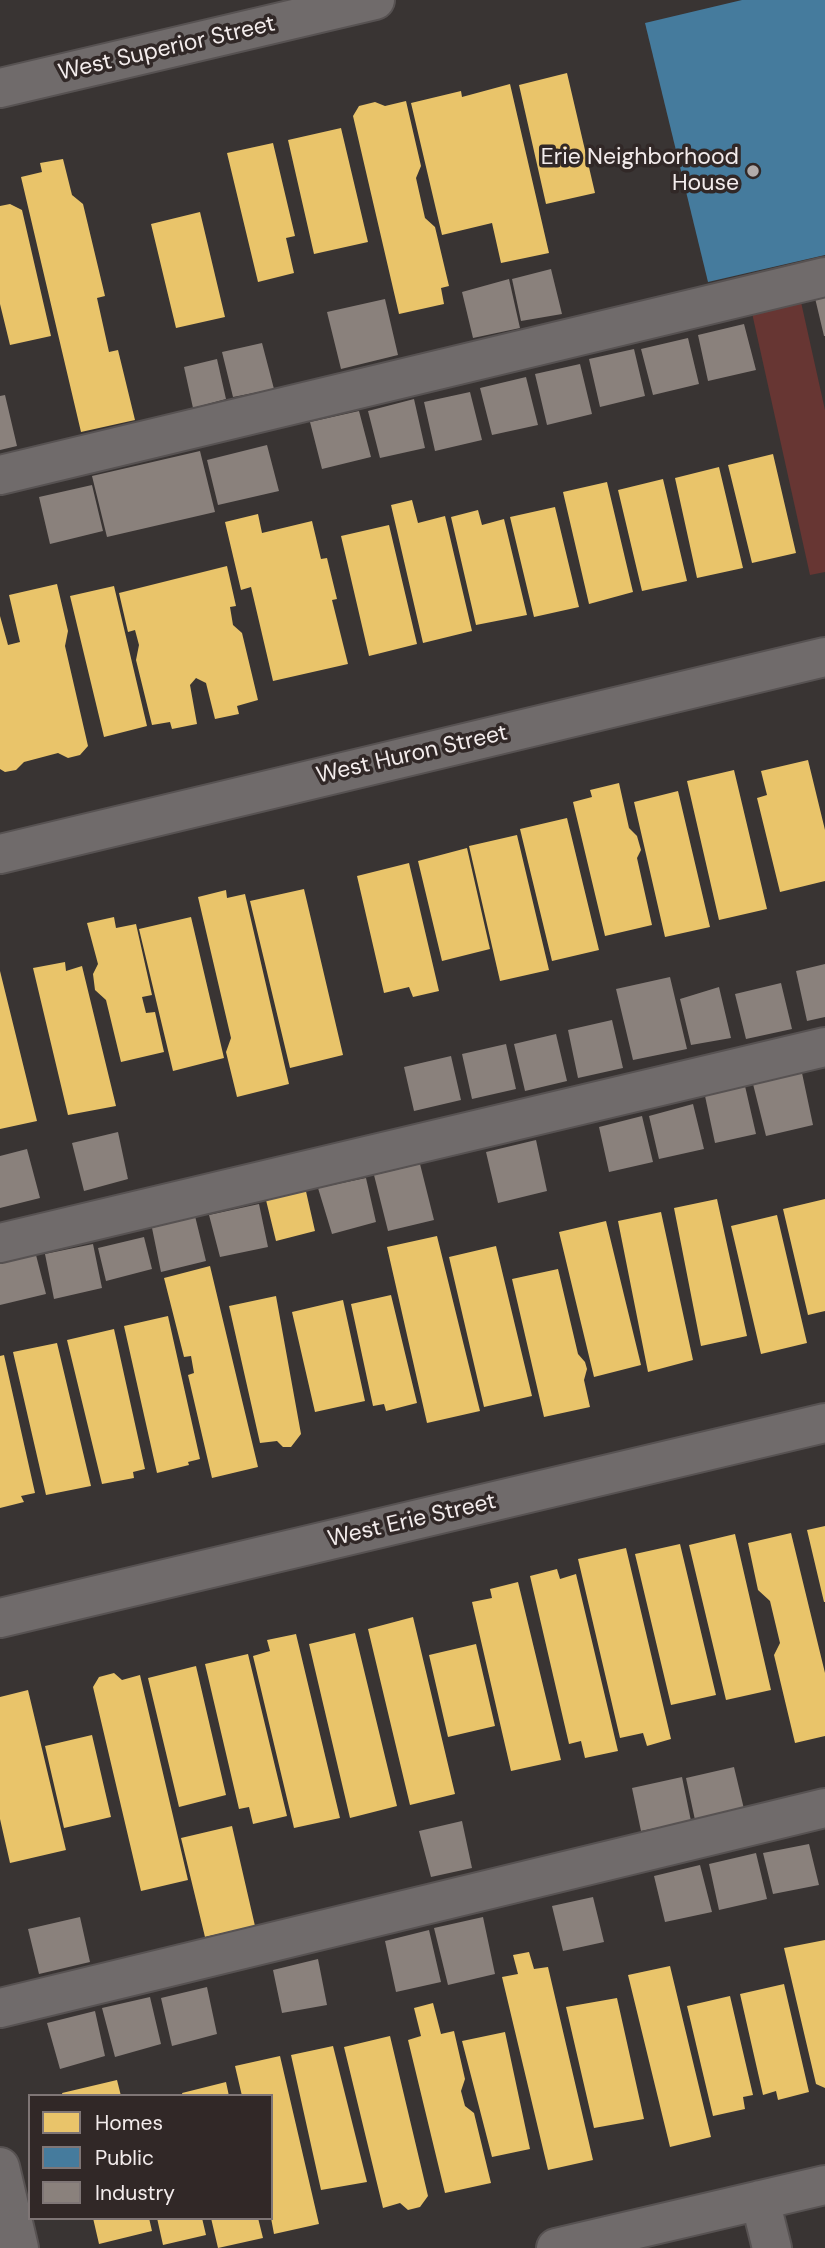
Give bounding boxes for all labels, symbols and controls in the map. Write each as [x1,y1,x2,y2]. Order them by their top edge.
street label: West Superior Street [56,11,278,87]
place label: Erie Neighborhood House [541,144,739,198]
marker: Erie Neighborhood House [745,163,761,179]
street label: West Huron Street [314,720,510,790]
street label: West Erie Street [325,1488,499,1554]
legend [28,2094,273,2220]
text: Homes [95,2109,163,2137]
text: Public [95,2144,154,2172]
text: Industry [95,2179,175,2207]

